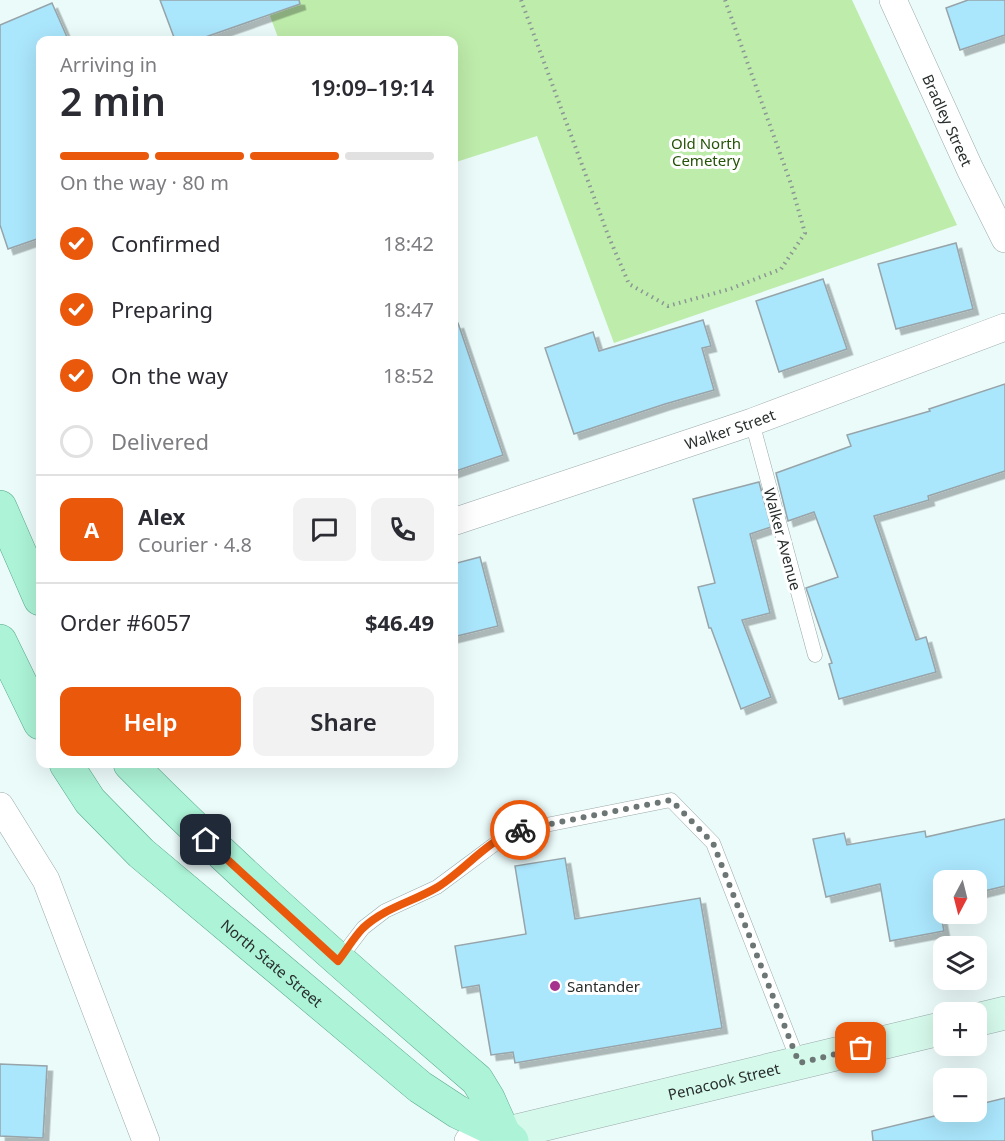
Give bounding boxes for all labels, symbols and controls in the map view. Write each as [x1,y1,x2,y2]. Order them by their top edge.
text: Arriving in [60,51,157,78]
street label: Bradley Street [918,71,978,170]
text: 19:09–19:14 [310,72,434,102]
text: 2 min [60,74,166,127]
park label: Old North Cemetery [671,133,741,170]
text: On the way · 80 m [60,169,229,196]
icon: check [60,227,93,260]
text: Confirmed [111,228,221,258]
text: 18:42 [383,230,434,257]
icon: check [60,293,93,326]
text: Preparing [111,294,213,324]
text: 18:47 [383,296,434,323]
icon: check [60,359,93,392]
text: On the way [111,360,228,390]
text: 18:52 [383,362,434,389]
street label: Walker Street [682,404,778,454]
text: Delivered [111,426,209,456]
street label: Walker Avenue [760,486,806,592]
button: chat [293,498,356,561]
button: phone [371,498,434,561]
text: Alex [138,501,185,531]
text: A [84,514,99,544]
text: Courier · 4.8 [138,531,252,558]
text: Order #6057 [60,607,191,637]
text: $46.49 [365,607,434,637]
button: Help [60,687,241,756]
button: Share [253,687,434,756]
courier [490,800,550,860]
pin [180,814,231,865]
icon: bike [504,814,537,847]
icon: home [189,823,222,856]
north arrow [933,870,987,924]
map controls [933,870,987,1122]
street label: North State Street [217,914,328,1012]
button: layers [933,936,987,990]
place label: Santander [567,976,640,996]
marker: Santander [548,979,562,993]
button: + [933,1002,987,1056]
pin [835,1022,886,1073]
icon: bag [844,1031,877,1064]
street label: Penacook Street [666,1058,782,1104]
button: − [933,1068,987,1122]

